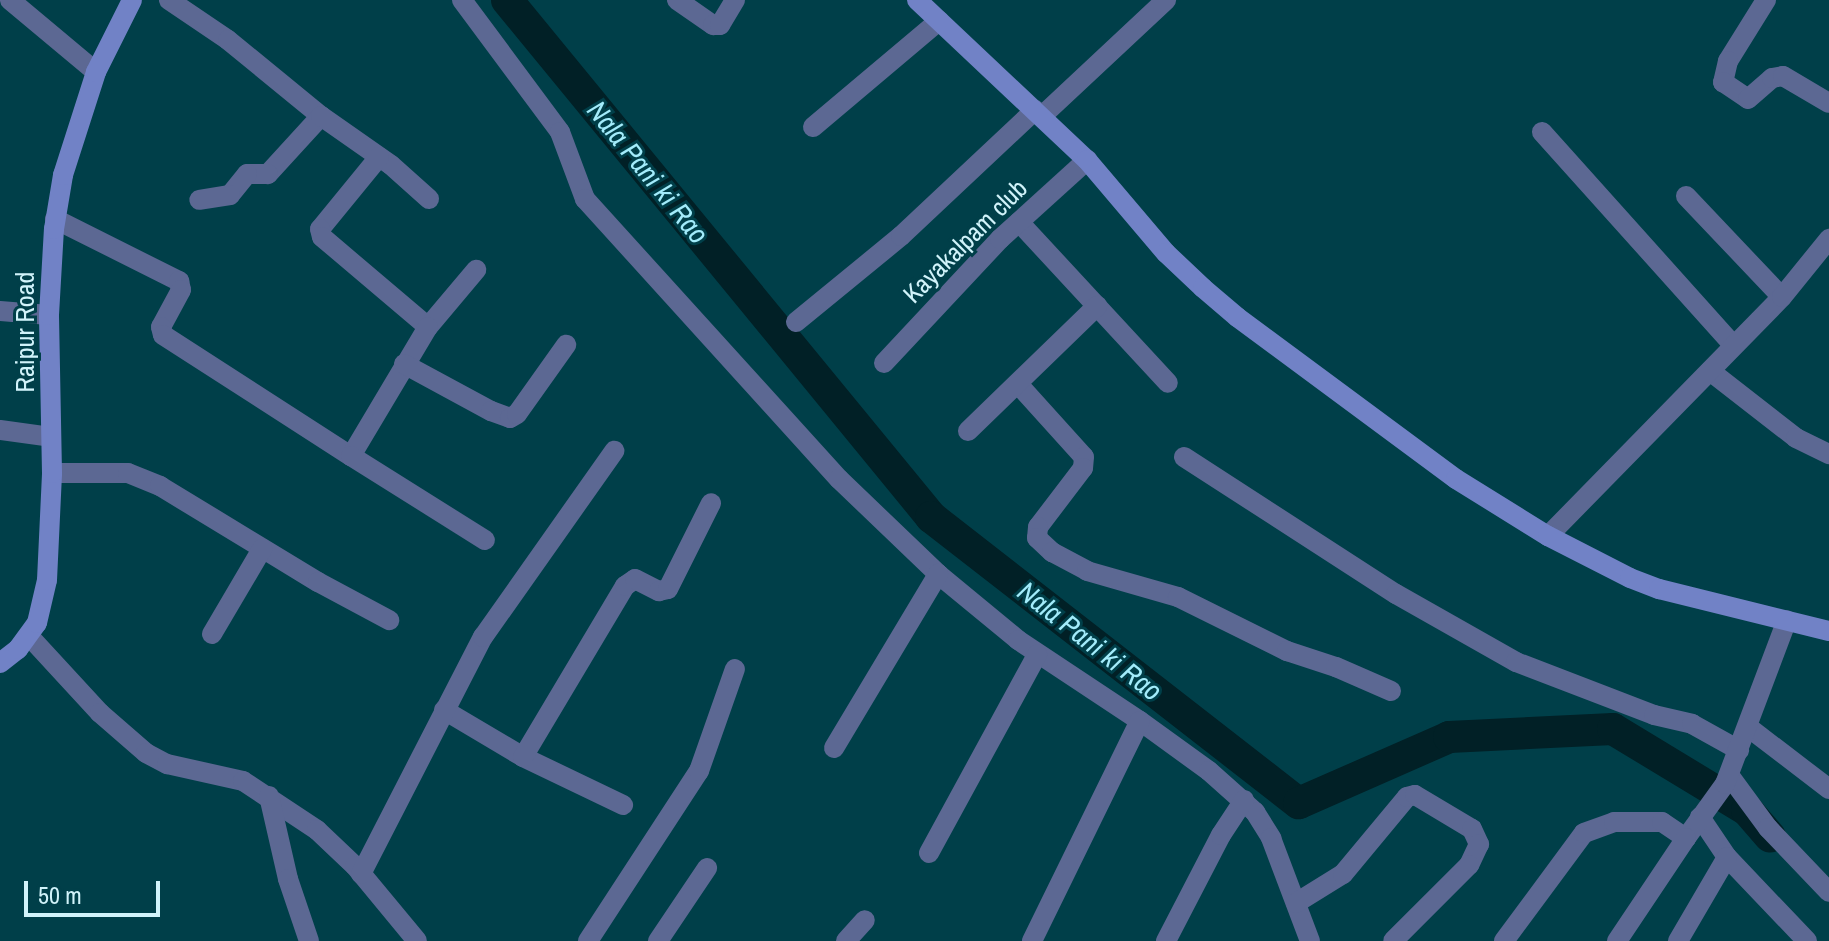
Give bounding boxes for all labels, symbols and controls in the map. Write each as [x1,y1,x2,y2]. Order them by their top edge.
water label: Nala Pani ki Rao [580,94,716,250]
street label: Kayakalpam club [897,173,1033,309]
street label: Raipur Road [9,272,41,392]
water label: Nala Pani ki Rao [1011,574,1169,708]
scale bar [28,865,164,915]
text: 50 m [38,879,82,911]

